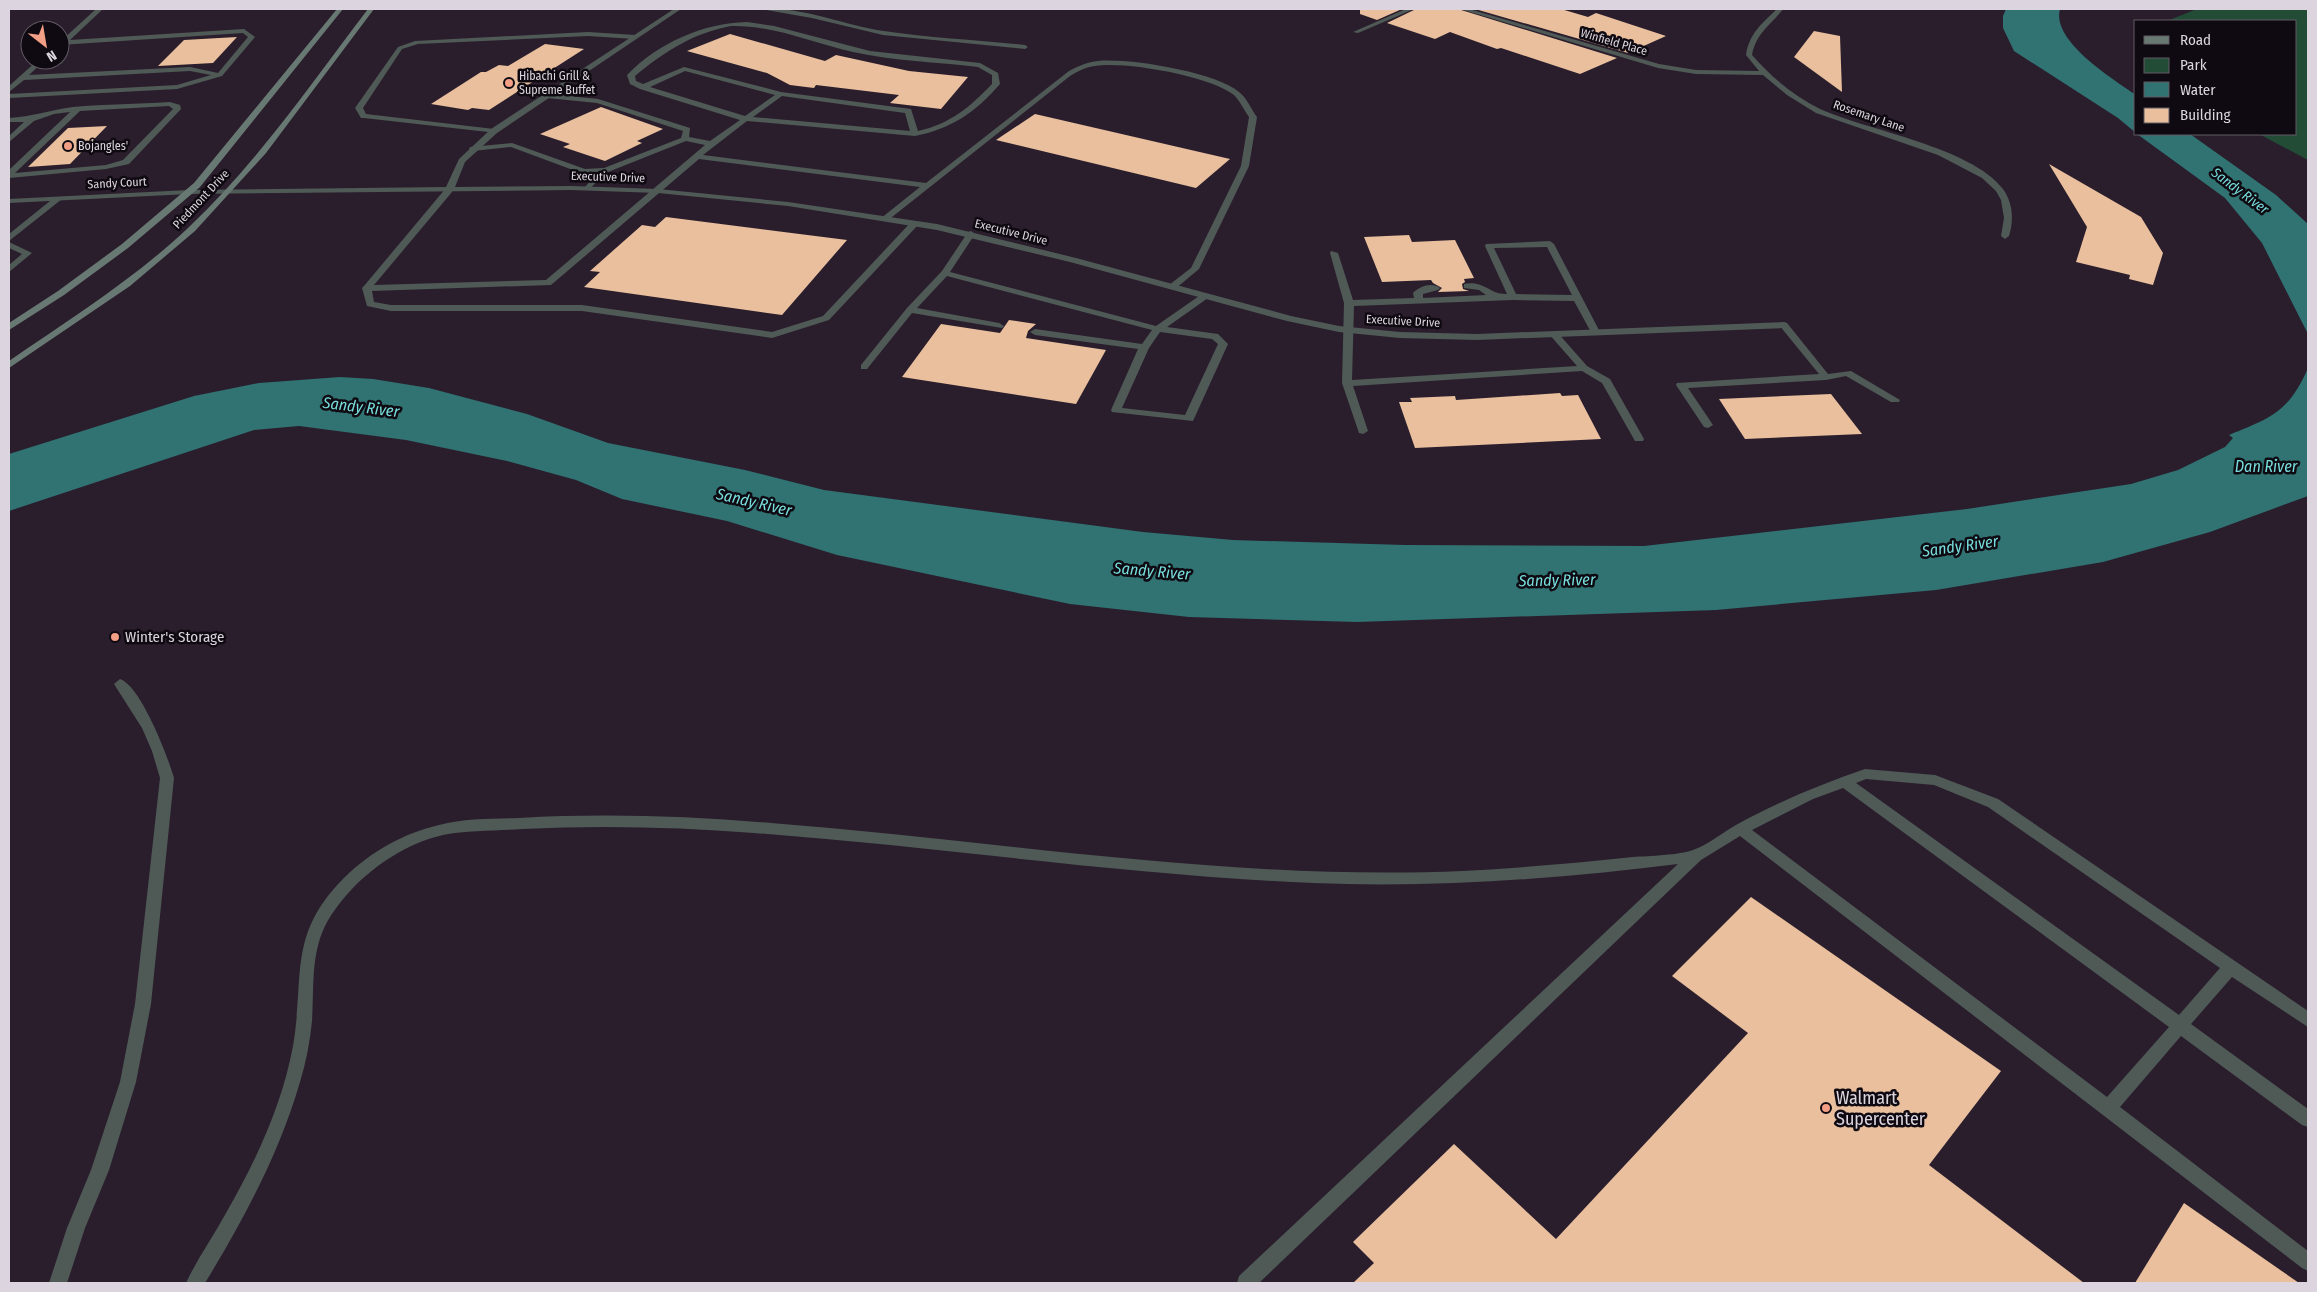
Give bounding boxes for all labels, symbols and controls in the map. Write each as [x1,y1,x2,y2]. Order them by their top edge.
north arrow [20,20,70,70]
legend [2134,20,2297,135]
street label: Winfield Place [1579,26,1649,58]
text: Road [2180,31,2211,49]
text: N [43,46,59,65]
text: Park [2180,56,2207,74]
place label: Hibachi Grill & Supreme Buffet [519,69,595,97]
marker: Hibachi Grill & Supreme Buffet [503,77,515,89]
text: Water [2180,81,2216,99]
street label: Rosemary Lane [1831,97,1907,135]
text: Building [2180,106,2231,124]
place label: Bojangles' [78,139,128,153]
marker: Bojangles' [62,140,74,152]
water label: Sandy River [2207,163,2273,219]
street label: Piedmont Drive [170,167,232,231]
street label: Executive Drive [571,169,645,185]
street label: Sandy Court [87,174,147,192]
street label: Executive Drive [973,216,1049,248]
street label: Executive Drive [1365,312,1441,330]
water label: Sandy River [321,393,401,421]
water label: Dan River [2235,457,2298,476]
water label: Sandy River [714,484,794,520]
water label: Sandy River [1920,531,2000,561]
water label: Sandy River [1112,558,1191,584]
water label: Sandy River [1518,570,1596,590]
place label: Winter's Storage [125,628,224,646]
marker: Winter's Storage [109,631,121,643]
place label: Walmart Supercenter [1836,1087,1926,1130]
marker: Walmart Supercenter [1820,1102,1832,1114]

